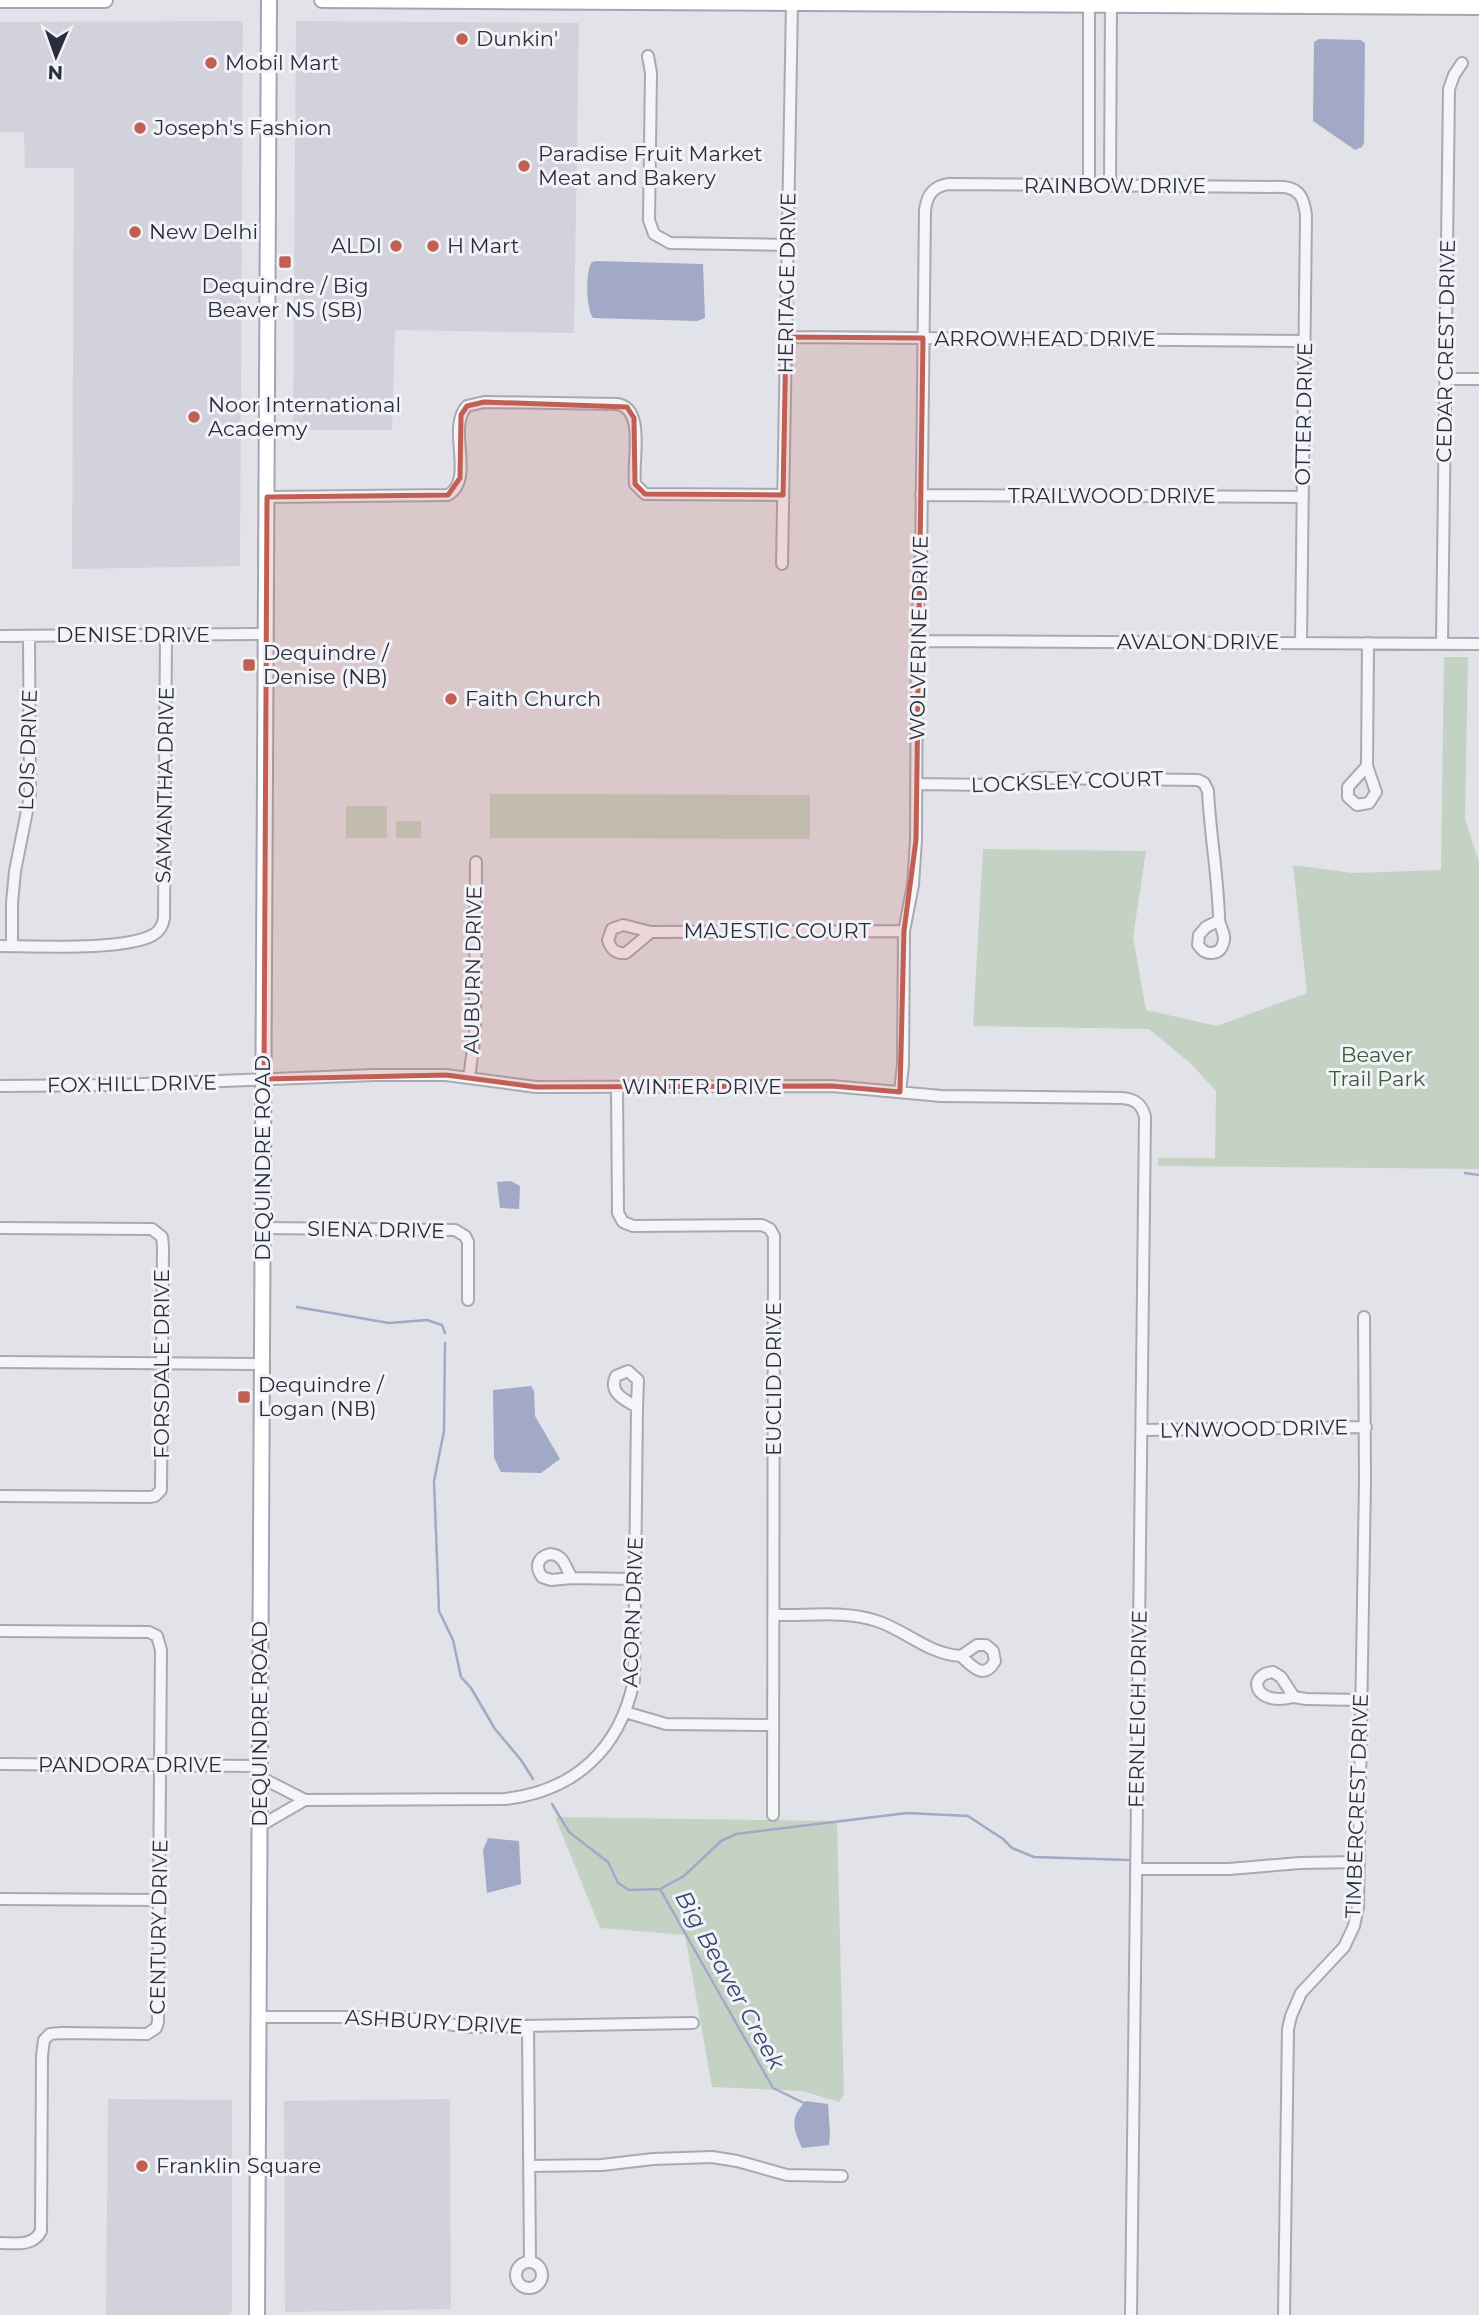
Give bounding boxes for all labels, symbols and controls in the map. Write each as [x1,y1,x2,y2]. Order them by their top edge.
north arrow [21,21,91,91]
place label: Dunkin' [476,26,558,51]
marker: Dunkin' [454,31,470,47]
place label: Mobil Mart [225,50,339,75]
marker: Mobil Mart [203,55,219,71]
text: N [47,61,64,84]
place label: Joseph's Fashion [153,115,332,140]
marker: Joseph's Fashion [132,120,148,136]
place label: Paradise Fruit Market Meat and Bakery [538,141,763,190]
marker: Paradise Fruit Market Meat and Bakery [516,158,532,174]
street label: RAINBOW DRIVE [1024,173,1206,198]
street label: HERITAGE DRIVE [772,192,801,374]
place label: New Delhi [149,219,258,244]
marker: New Delhi [127,224,143,240]
place label: ALDI [331,233,382,258]
place label: H Mart [447,233,519,258]
marker: ALDI [388,238,404,254]
marker: H Mart [425,238,441,254]
street label: CEDAR CREST DRIVE [1431,239,1460,463]
marker: Dequindre / Big Beaver NS (SB) [277,254,293,270]
place label: Dequindre / Big Beaver NS (SB) [201,273,369,322]
street label: ARROWHEAD DRIVE [934,326,1156,351]
street label: OTTER DRIVE [1290,342,1317,486]
place label: Noor International Academy [208,392,401,441]
marker: Noor International Academy [186,409,202,425]
street label: TRAILWOOD DRIVE [1008,483,1216,508]
street label: WOLVERINE DRIVE [904,535,933,741]
street label: DENISE DRIVE [56,622,210,647]
street label: AVALON DRIVE [1117,629,1279,654]
place label: Dequindre / Denise (NB) [263,640,390,689]
marker: Dequindre / Denise (NB) [241,657,257,673]
street label: SAMANTHA DRIVE [150,686,179,884]
place label: Faith Church [465,686,601,711]
street label: LOIS DRIVE [13,689,42,811]
marker: Faith Church [443,691,459,707]
street label: LOCKSLEY COURT [970,766,1164,797]
street label: AUBURN DRIVE [459,886,486,1054]
street label: MAJESTIC COURT [684,918,870,943]
park label: Beaver Trail Park [1329,1042,1426,1091]
street label: DEQUINDRE ROAD [250,1055,275,1261]
street label: FOX HILL DRIVE [47,1070,217,1097]
street label: WINTER DRIVE [622,1074,782,1099]
street label: SIENA DRIVE [307,1216,445,1243]
street label: FORSDALE DRIVE [149,1269,174,1459]
street label: EUCLID DRIVE [761,1302,786,1456]
place label: Dequindre / Logan (NB) [258,1372,385,1421]
marker: Dequindre / Logan (NB) [236,1389,252,1405]
street label: LYNWOOD DRIVE [1160,1414,1348,1443]
street label: ACORN DRIVE [617,1536,648,1688]
street label: FERNLEIGH DRIVE [1123,1610,1152,1808]
street label: DEQUINDRE ROAD [247,1621,272,1827]
street label: TIMBERCREST DRIVE [1340,1693,1373,1919]
street label: PANDORA DRIVE [38,1752,222,1777]
street label: CENTURY DRIVE [144,1839,173,2015]
water label: Big Beaver Creek [669,1886,791,2076]
street label: ASHBURY DRIVE [344,2004,524,2039]
place label: Franklin Square [156,2153,321,2178]
marker: Franklin Square [134,2158,150,2174]

